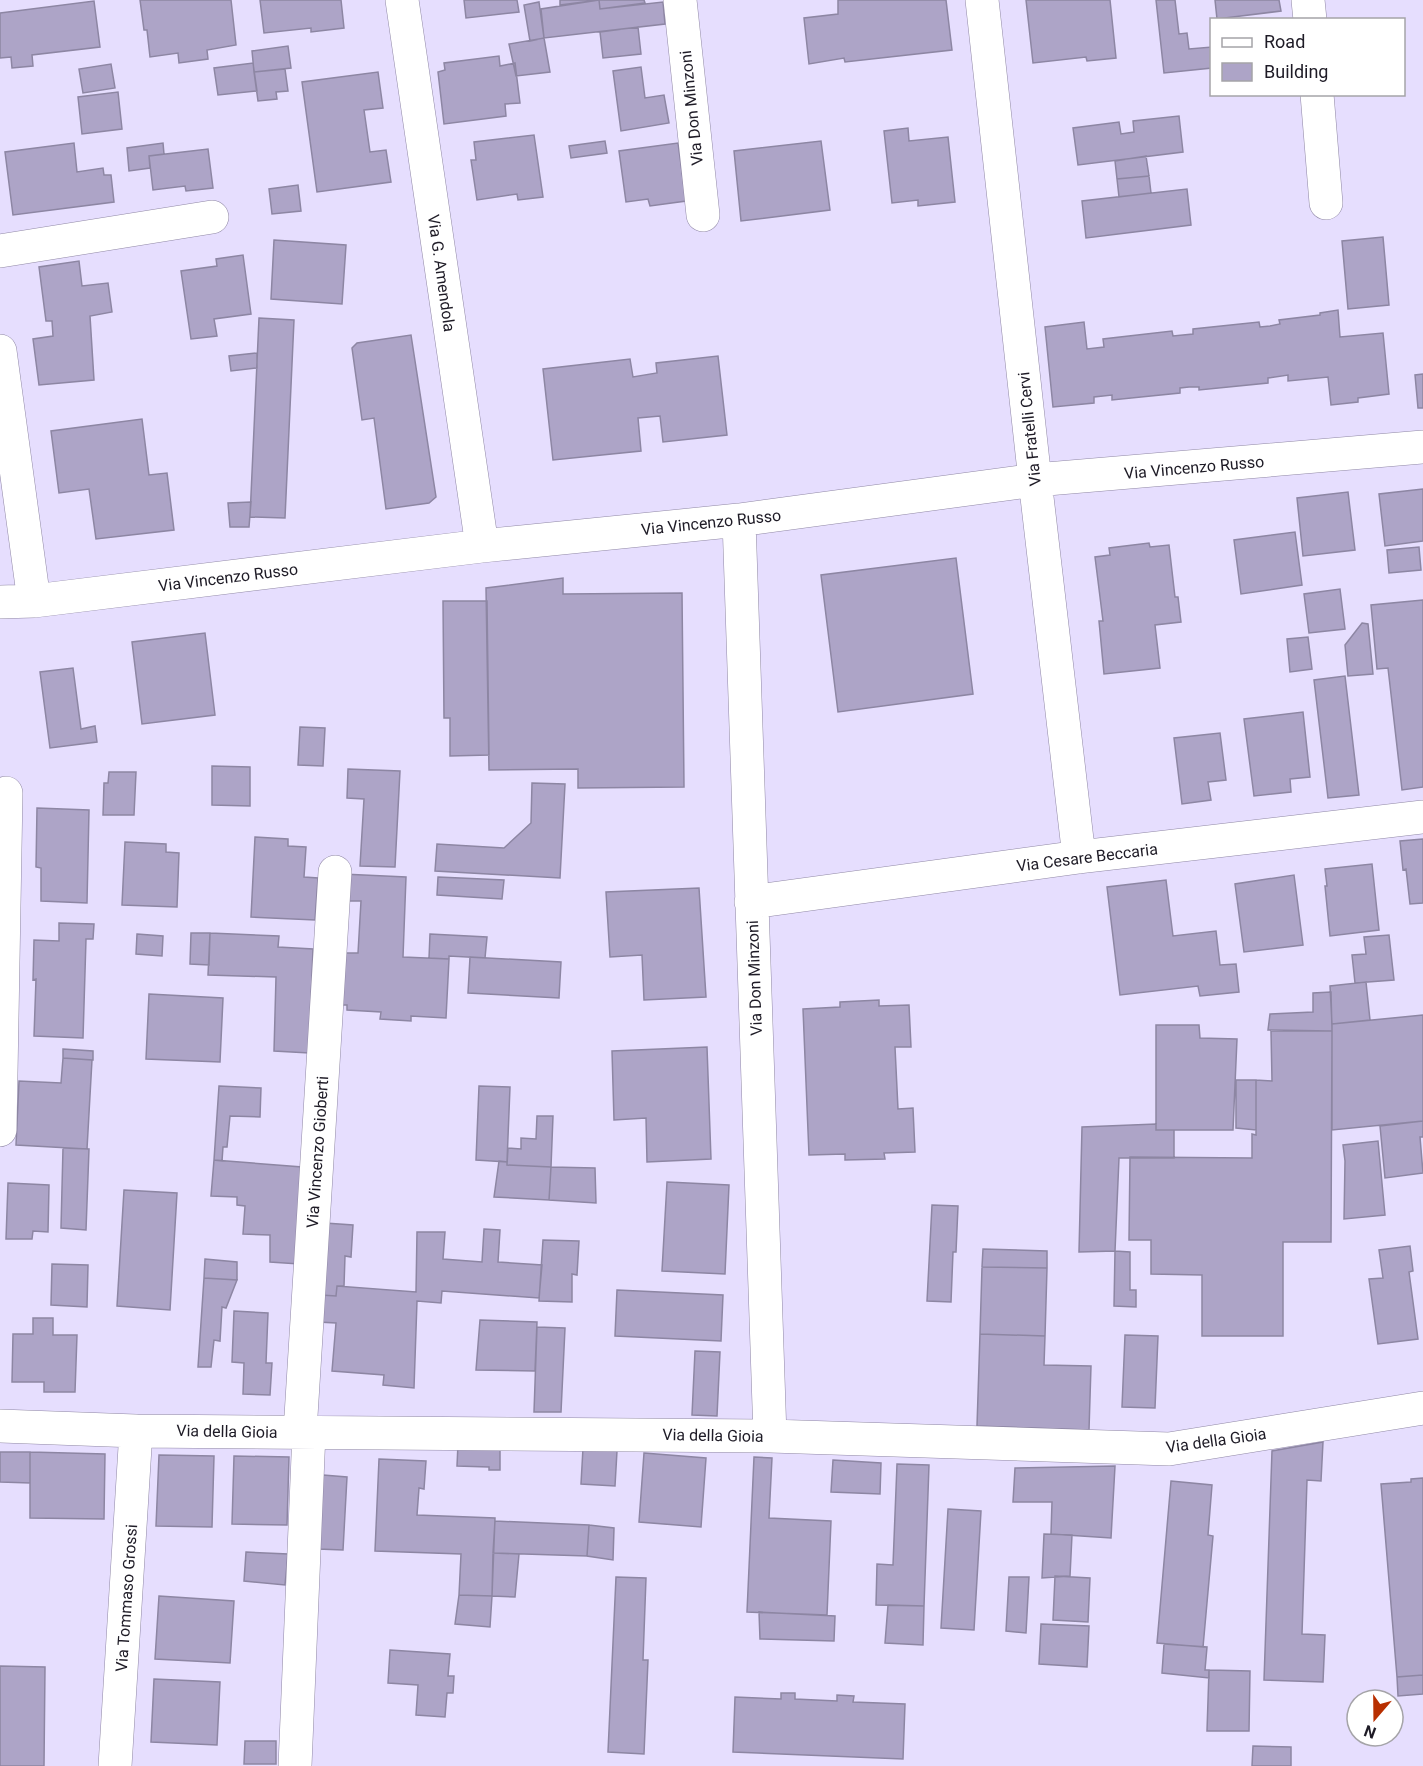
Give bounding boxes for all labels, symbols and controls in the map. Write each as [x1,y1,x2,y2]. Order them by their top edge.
legend [1210,18,1405,96]
text: Road [1264,31,1305,52]
street label: Via Don Minzoni [676,49,707,166]
text: Building [1264,61,1328,82]
street label: Via G. Amendola [424,213,459,333]
street label: Via Fratelli Cervi [1014,371,1045,487]
street label: Via Vincenzo Russo [1123,452,1265,483]
street label: Via Vincenzo Russo [640,506,782,539]
street label: Via Vincenzo Russo [157,560,299,595]
street label: Via Cesare Beccaria [1015,839,1159,876]
street label: Via Don Minzoni [743,920,766,1036]
street label: Via Vincenzo Gioberti [303,1075,332,1229]
street label: Via della Gioia [176,1421,278,1442]
street label: Via della Gioia [1165,1424,1268,1457]
street label: Via della Gioia [662,1425,764,1446]
street label: Via Tommaso Grossi [112,1523,141,1673]
north arrow [1345,1688,1405,1748]
text: N [1361,1721,1379,1742]

